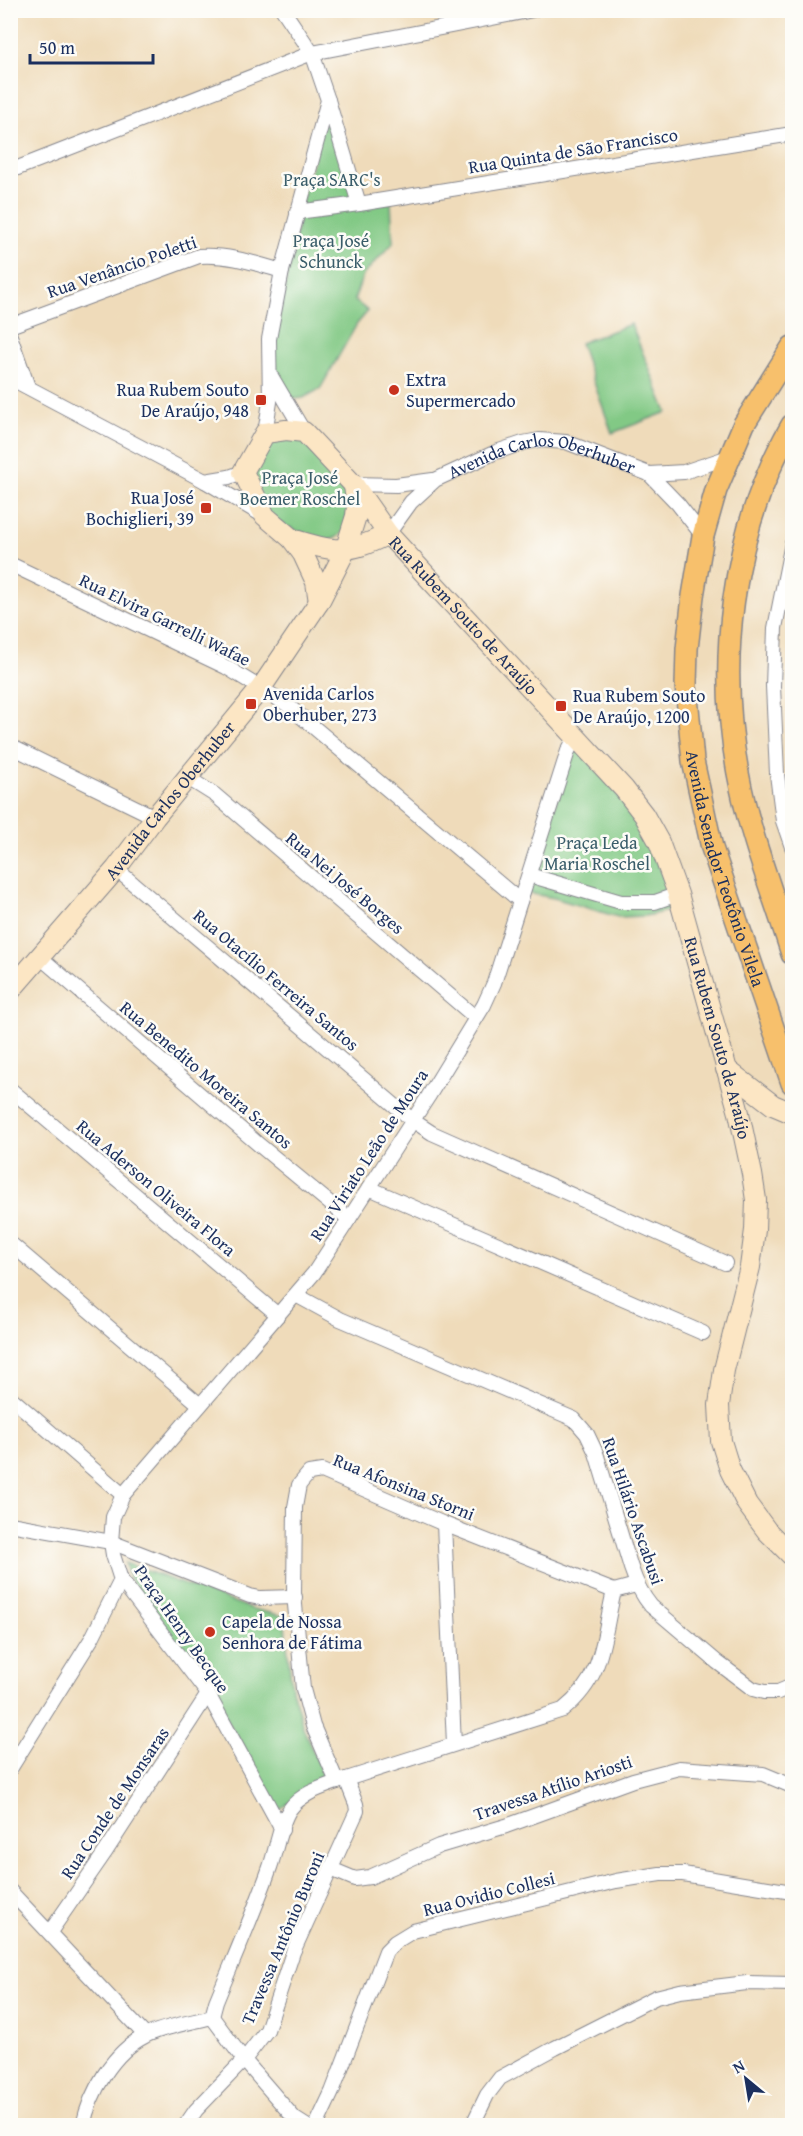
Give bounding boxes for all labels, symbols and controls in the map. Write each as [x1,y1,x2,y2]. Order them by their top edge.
scale bar [30,27,153,65]
text: 50 m [39,34,75,61]
street label: Rua Quinta de São Francisco [466,121,680,180]
park label: Praça SARC's [283,166,381,193]
park label: Praça José Schunck [293,227,369,275]
street label: Rua Venâncio Poletti [43,228,200,305]
place label: Extra Supermercado [406,366,516,414]
place label: Rua Rubem Souto De Araújo, 948 [117,376,249,424]
marker: Extra Supermercado [387,383,401,397]
marker: Rua Rubem Souto De Araújo, 948 [254,393,268,407]
text: Avenida Carlos Oberhuber [443,426,640,485]
street label: Avenida Carlos Oberhuber [444,461,640,487]
park label: Praça José Boemer Roschel [240,464,360,512]
place label: Rua José Bochiglieri, 39 [86,484,194,532]
marker: Rua José Bochiglieri, 39 [199,501,213,515]
street label: Rua Rubem Souto de Araújo [383,529,545,701]
street label: Rua Elvira Garrelli Wafae [75,566,255,673]
place label: Avenida Carlos Oberhuber, 273 [263,680,377,728]
place label: Rua Rubem Souto De Araújo, 1200 [573,682,705,730]
marker: Avenida Carlos Oberhuber, 273 [244,697,258,711]
marker: Rua Rubem Souto De Araújo, 1200 [554,699,568,713]
street label: Avenida Carlos Oberhuber [98,714,242,886]
street label: Avenida Senador Teotônio Vilela [679,749,772,991]
street label: Rua Nei José Borges [280,825,411,940]
park label: Praça Leda Maria Roschel [544,829,650,877]
street label: Rua Otacílio Ferreira Santos [188,902,365,1057]
street label: Rua Rubem Souto de Araújo [678,934,758,1142]
street label: Rua Benedito Moreira Santos [114,994,299,1155]
street label: Rua Viriato Leão de Moura [303,1063,435,1246]
street label: Rua Aderson Oliveira Flora [71,1113,242,1263]
street label: Rua Hilário Ascabusi [596,1433,671,1588]
street label: Rua Afonsina Storni [329,1446,479,1527]
street label: Praça Henry Becque [128,1559,237,1698]
place label: Capela de Nossa Senhora de Fátima [222,1608,363,1656]
marker: Capela de Nossa Senhora de Fátima [203,1625,217,1639]
street label: Rua Conde de Monsaras [54,1721,176,1884]
street label: Travessa Atílio Ariosti [470,1748,636,1827]
street label: Travessa Antônio Buroni [234,1847,331,2029]
street label: Rua Ovidio Collesi [420,1864,558,1923]
north arrow [716,2049,776,2109]
text: N [728,2053,749,2079]

